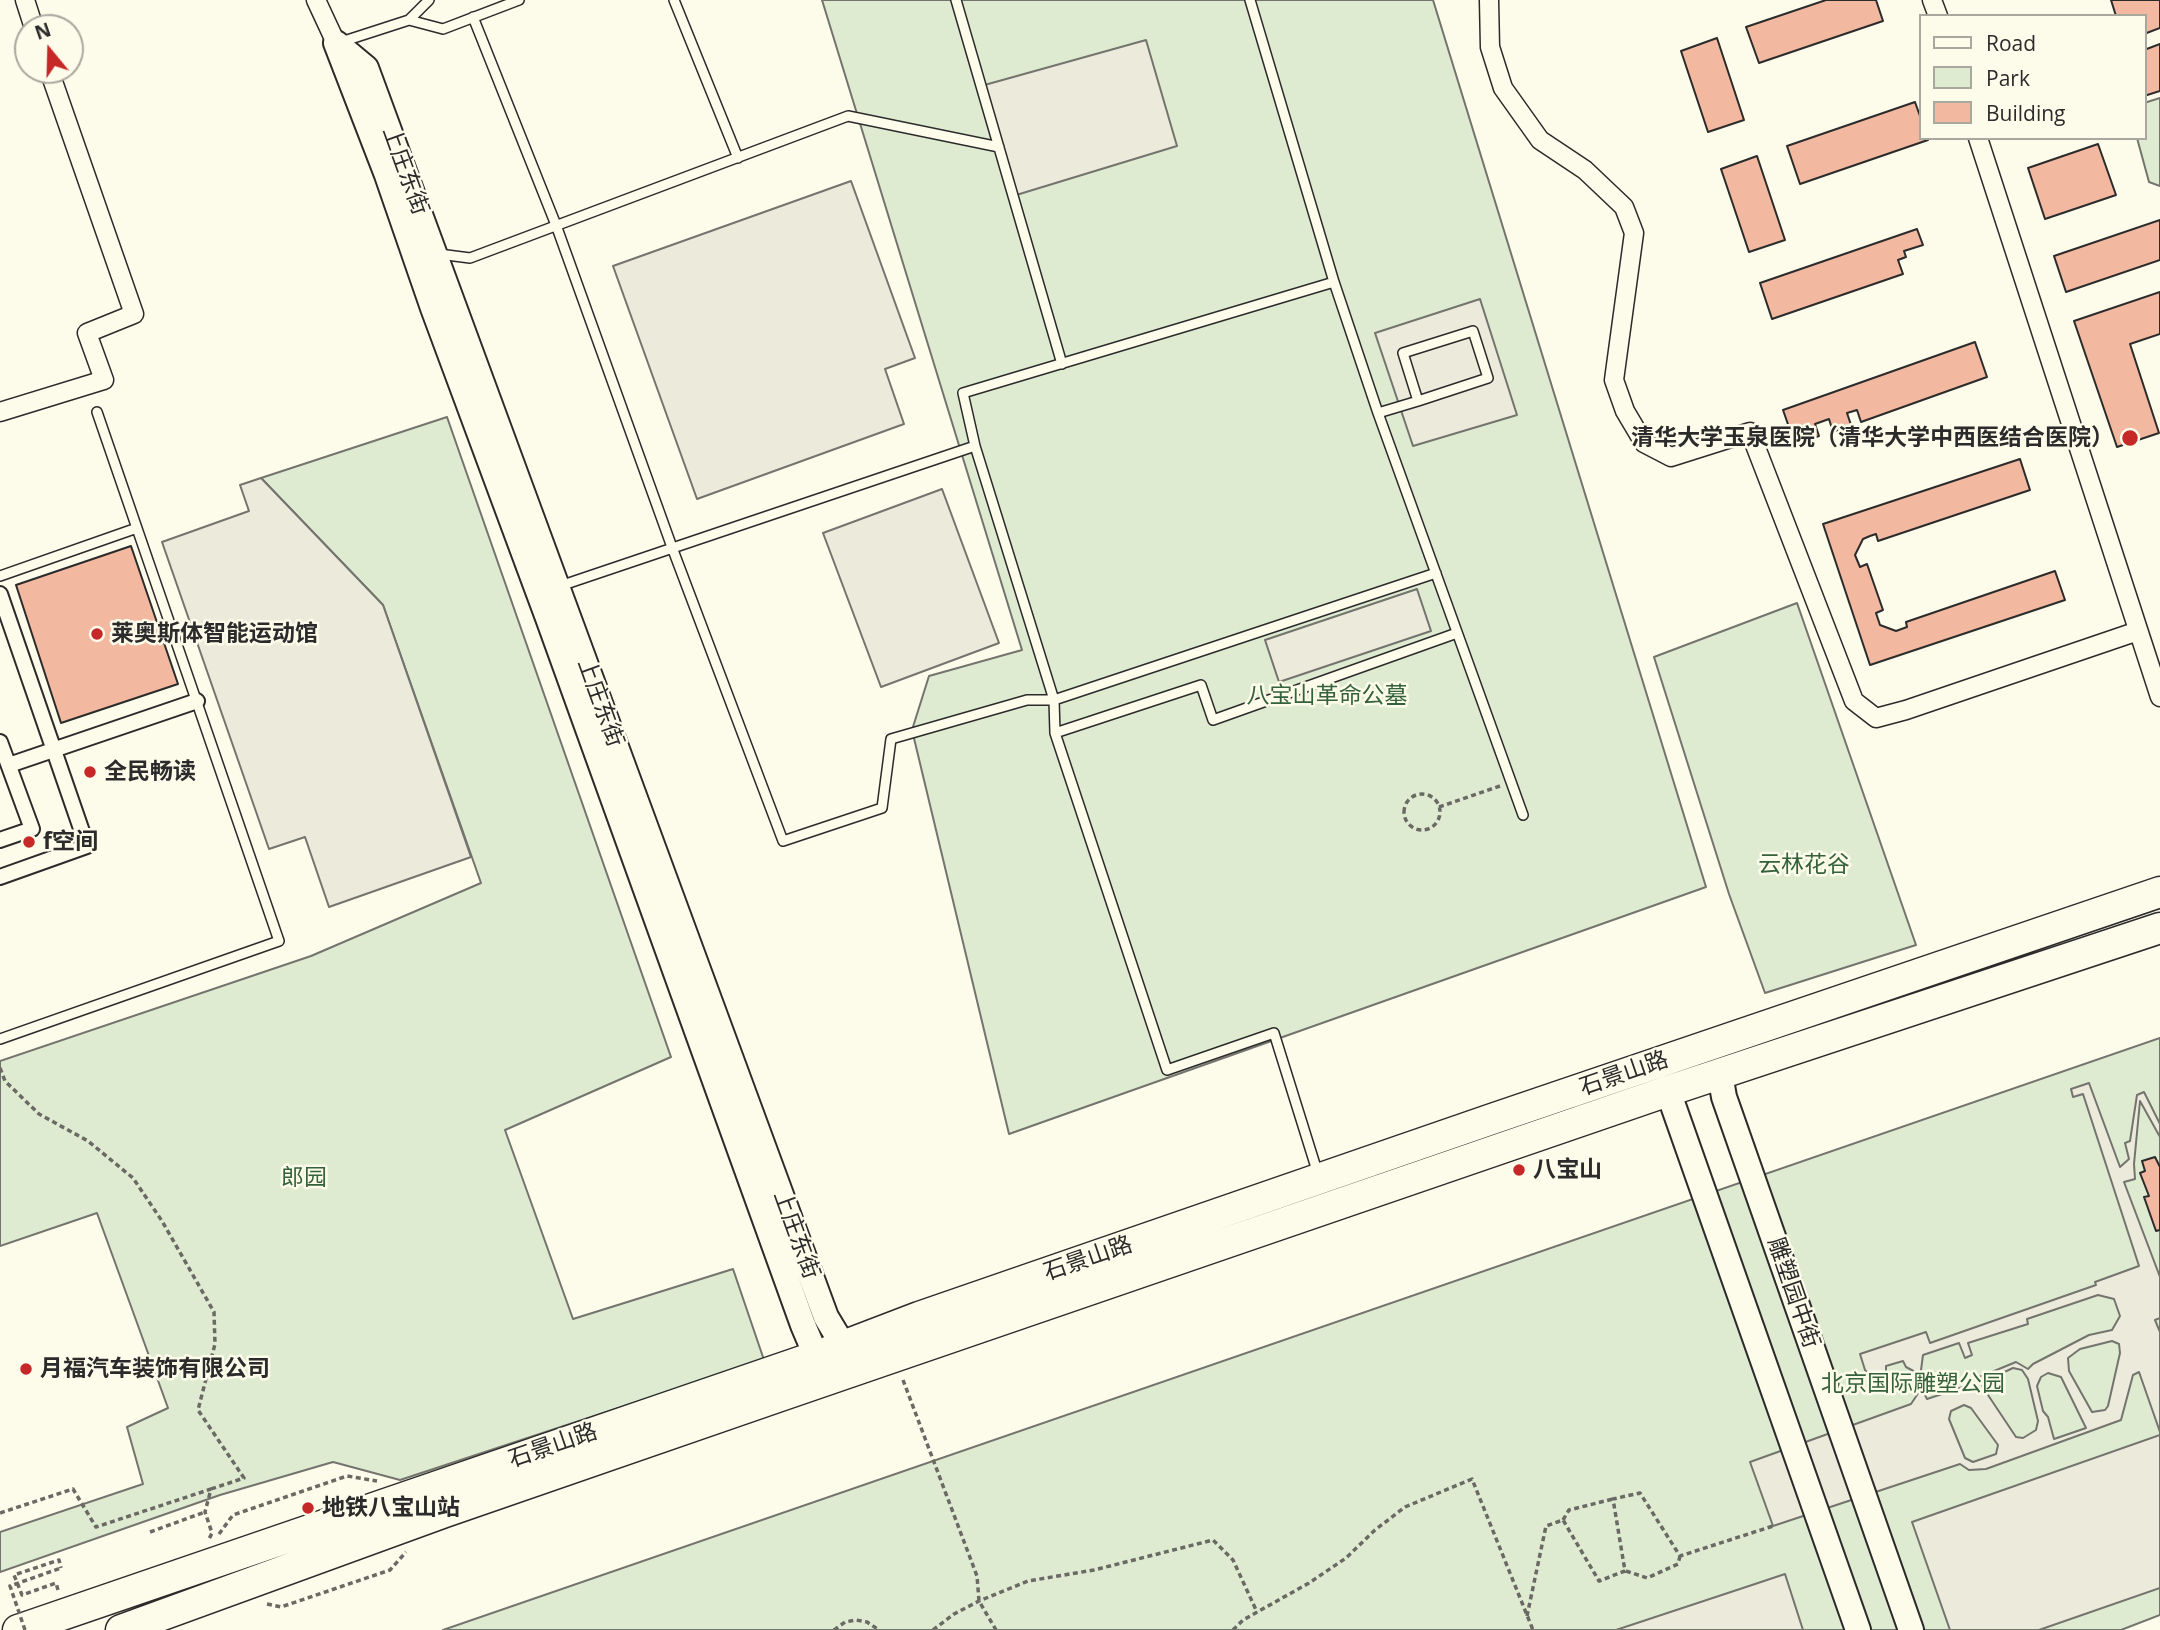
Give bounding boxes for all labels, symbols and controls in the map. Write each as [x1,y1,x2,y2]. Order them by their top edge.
north arrow [14,14,84,84]
legend [1918,14,2146,140]
text: N [31,16,54,46]
text: Road [1986,29,2036,57]
text: Park [1986,64,2030,92]
text: Building [1986,99,2065,127]
street label: 上庄东街 [376,123,434,219]
place label: 清华大学玉泉医院（清华大学中西医结合医院） [1631,424,2114,452]
marker: 清华大学玉泉医院（清华大学中西医结合医院） [2120,428,2140,448]
place label: 莱奥斯体智能运动馆 [111,620,318,648]
marker: 莱奥斯体智能运动馆 [89,626,105,642]
street label: 上庄东街 [571,655,629,751]
park label: 八宝山革命公墓 [1247,682,1407,710]
place label: 全民畅读 [104,758,196,786]
marker: 全民畅读 [82,764,98,780]
place label: f空间 [43,828,98,856]
marker: f空间 [21,834,37,850]
park label: 云林花谷 [1758,851,1850,879]
street label: 石景山路 [1576,1046,1672,1102]
place label: 八宝山 [1533,1156,1602,1184]
marker: 八宝山 [1511,1162,1527,1178]
park label: 郎园 [281,1164,327,1192]
street label: 上庄东街 [767,1187,825,1283]
street label: 石景山路 [1040,1231,1136,1287]
street label: 雕塑园中街 [1761,1234,1825,1352]
place label: 月福汽车装饰有限公司 [40,1355,270,1383]
marker: 月福汽车装饰有限公司 [18,1361,34,1377]
park label: 北京国际雕塑公园 [1821,1370,2005,1398]
street label: 石景山路 [505,1418,601,1474]
place label: 地铁八宝山站 [322,1494,460,1522]
marker: 地铁八宝山站 [300,1500,316,1516]

